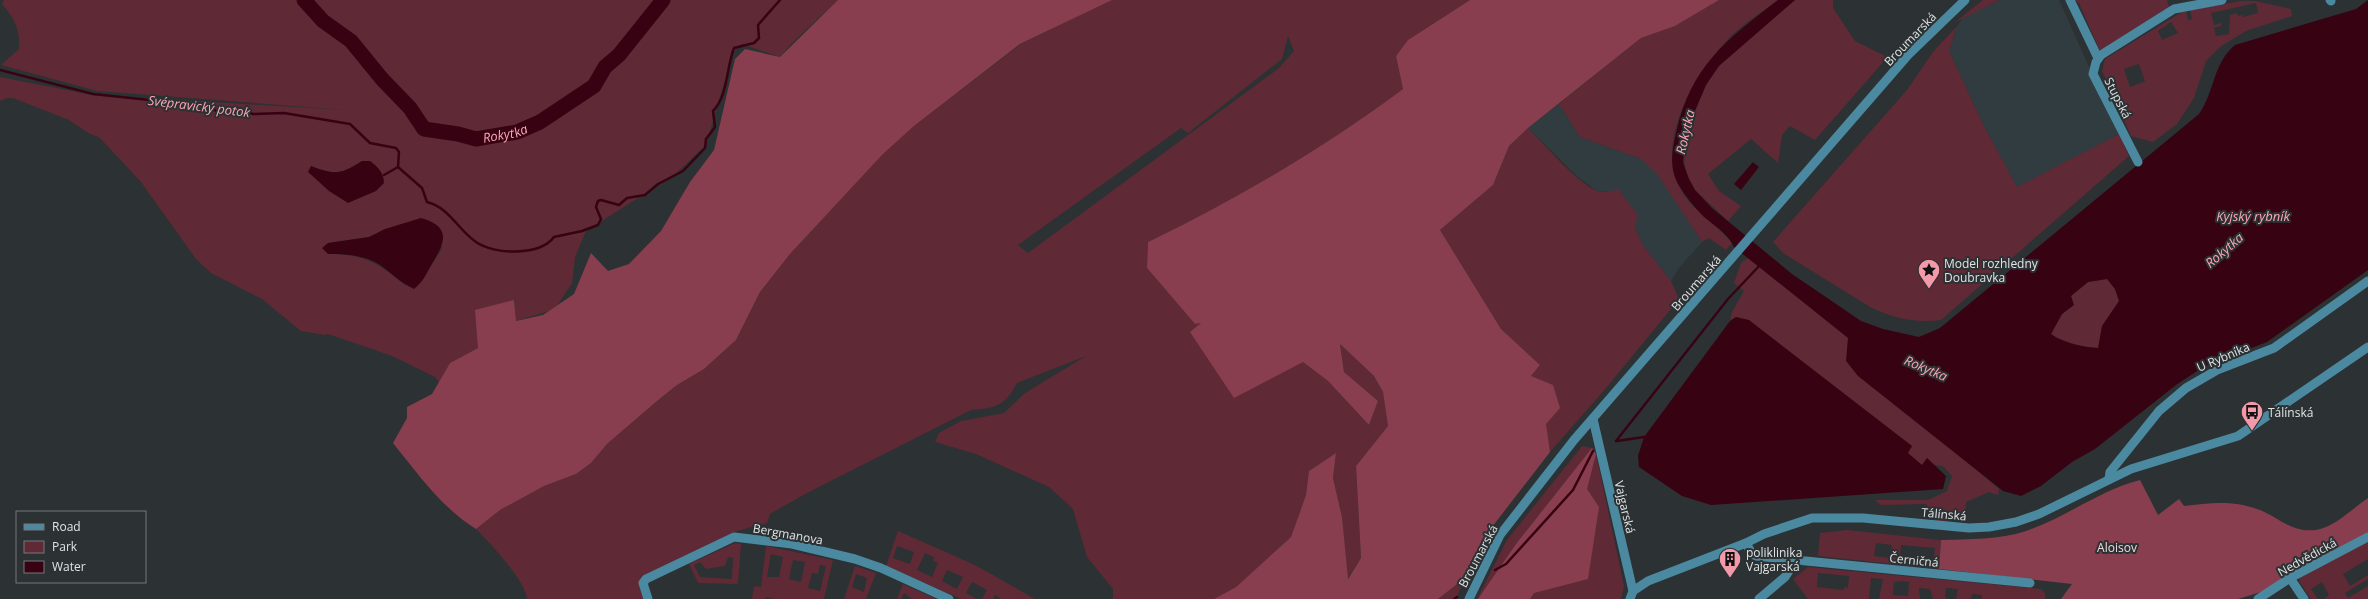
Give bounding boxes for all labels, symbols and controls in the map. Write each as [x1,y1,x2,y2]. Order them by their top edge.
street label: Broumarská [1880,8,1940,70]
street label: Stupská [2100,74,2136,122]
water label: Svépravický potok [147,91,252,121]
water label: Rokytka [1671,107,1699,156]
water label: Rokytka [481,119,531,147]
water label: Kyjský rybník [2216,207,2290,225]
water label: Rokytka [2201,228,2247,272]
street label: Broumarská [1667,252,1725,314]
place label: Model rozhledny Doubravka [1944,255,2039,286]
place icon: Model rozhledny Doubravka [1916,257,1942,290]
street label: U Rybníka [2194,338,2252,376]
water label: Rokytka [1902,351,1951,385]
bus stop icon: Tálínská [2239,399,2265,432]
place label: Tálínská [2268,404,2313,421]
street label: Vajgarská [1611,479,1639,535]
street label: Tálínská [1921,504,1967,524]
legend [16,511,146,583]
text: Road [52,518,81,535]
street label: Bergmanova [752,519,824,549]
street label: Broumarská [1454,522,1502,590]
street label: Nedvědická [2274,534,2340,580]
text: Park [52,538,78,555]
park label: Aloisov [2097,539,2137,556]
place label: poliklinika Vajgarská [1746,544,1802,575]
building icon: poliklinika Vajgarská [1717,546,1743,579]
street label: Černičná [1889,549,1939,571]
text: Water [52,558,86,575]

